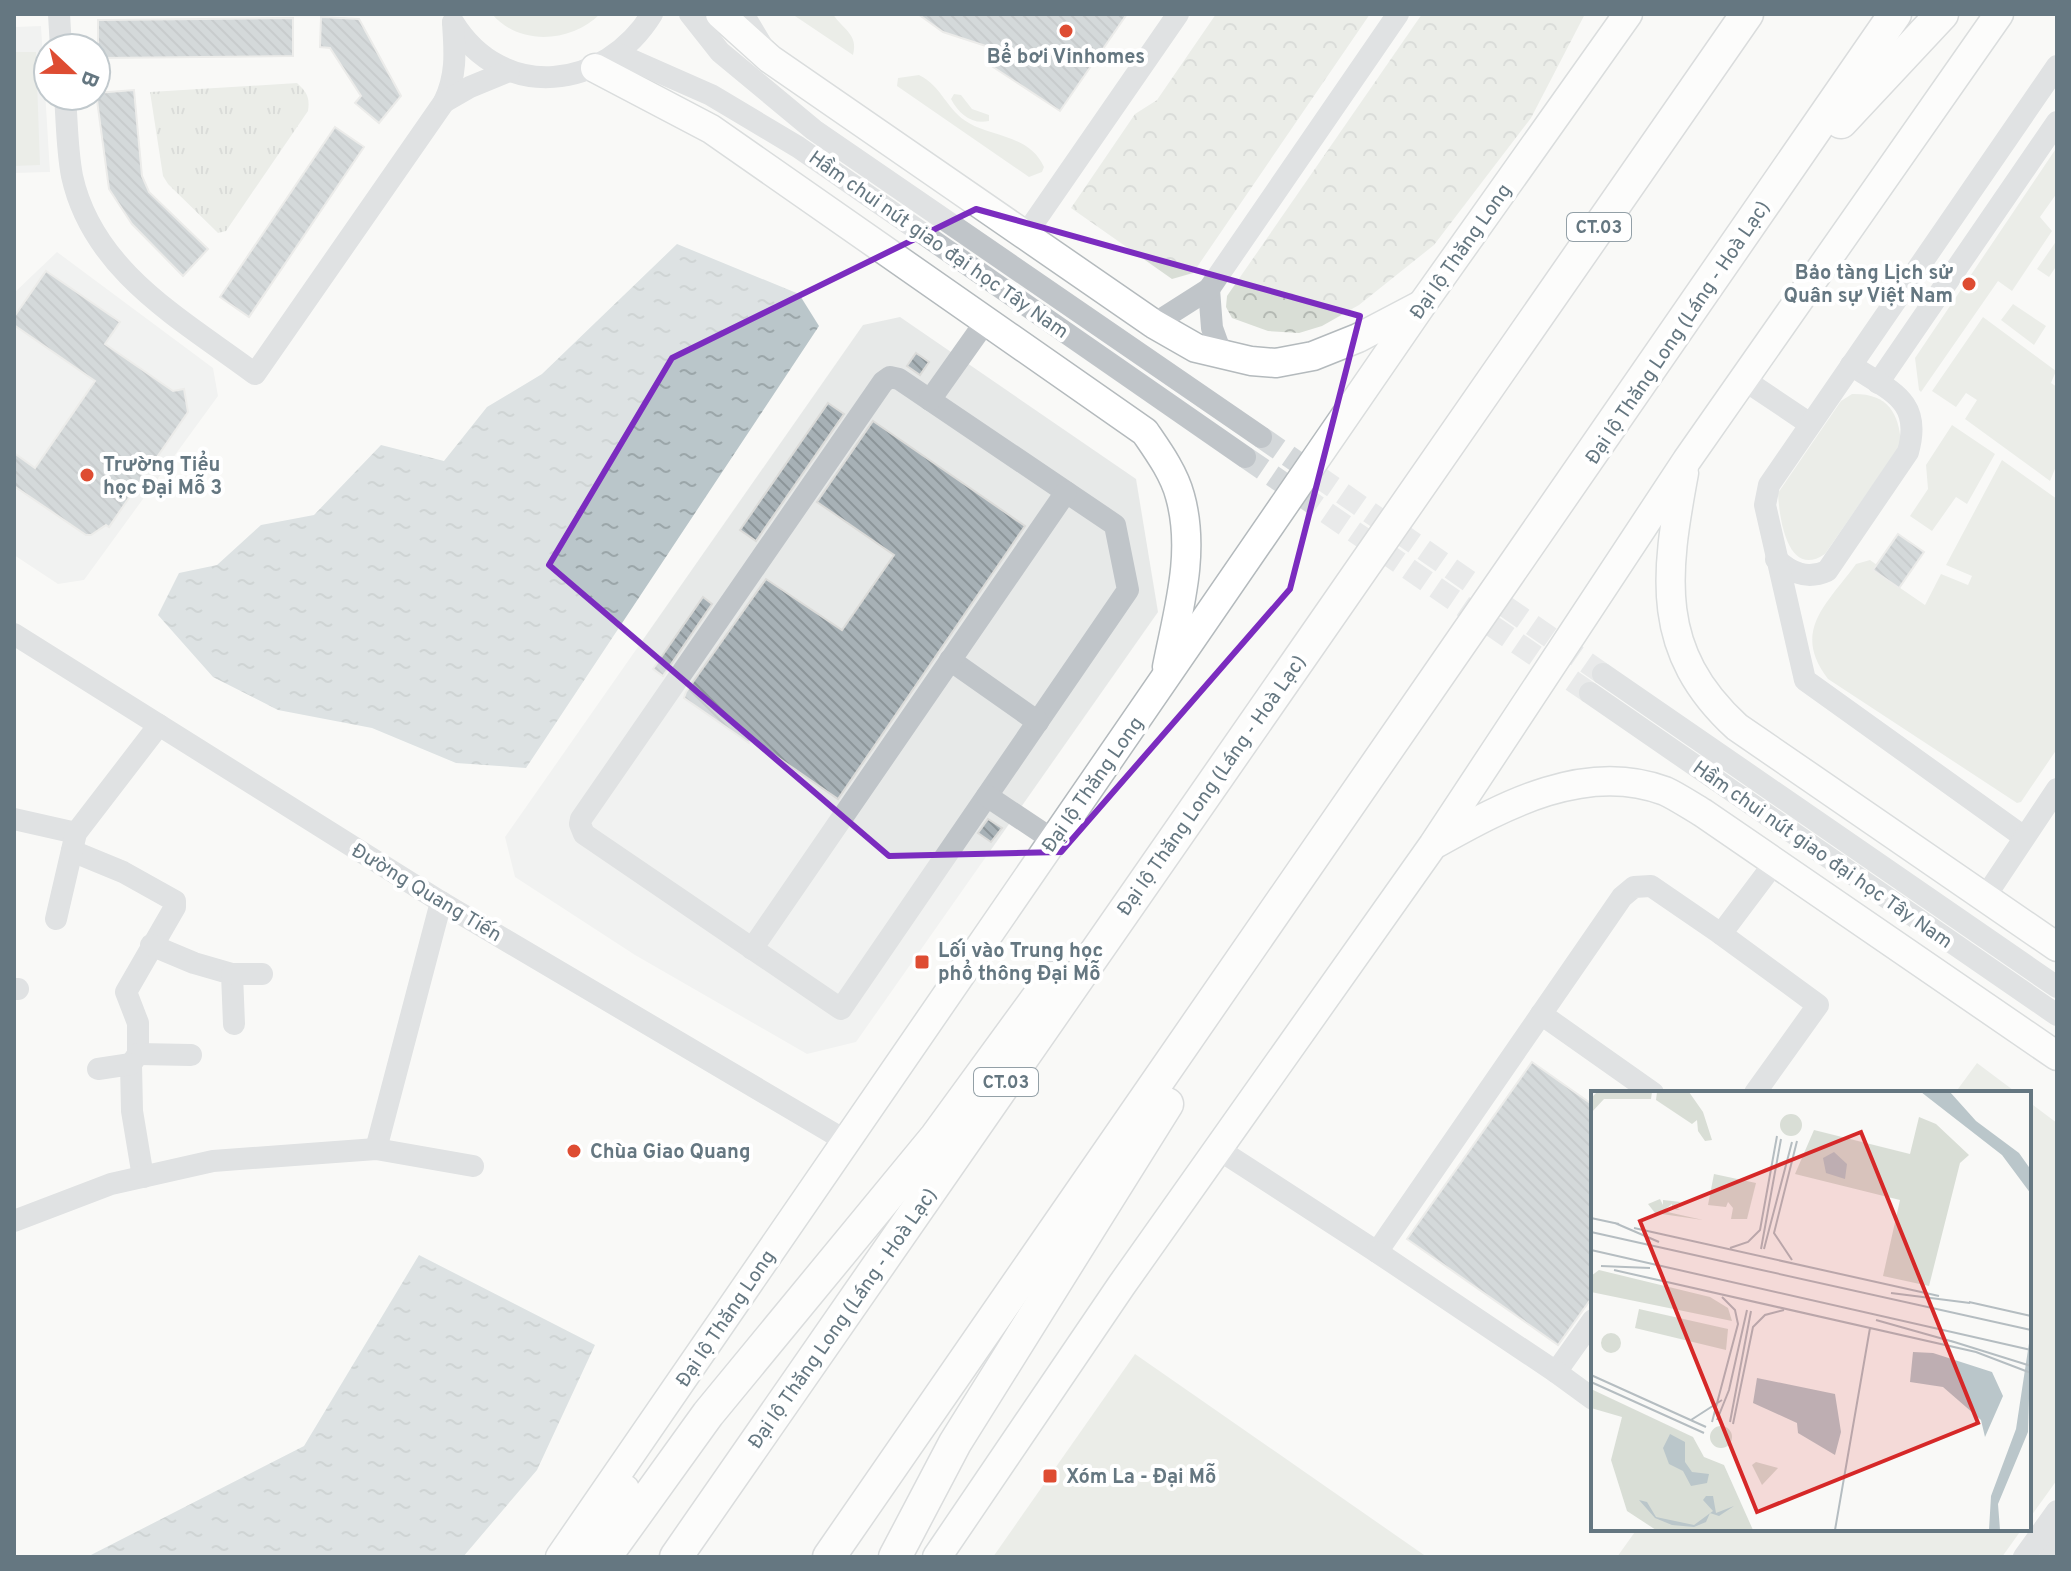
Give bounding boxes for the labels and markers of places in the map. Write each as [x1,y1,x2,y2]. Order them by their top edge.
marker: Bể bơi Vinhomes [1057,22,1075,40]
place label: Bể bơi Vinhomes [987,42,1145,71]
place label: Bảo tàng Lịch sử Quân sự Việt Nam [1783,261,1953,310]
marker: Bảo tàng Lịch sử Quân sự Việt Nam [1960,275,1978,293]
place label: Trường Tiểu học Đại Mỗ 3 [103,450,222,502]
marker: Trường Tiểu học Đại Mỗ 3 [78,466,96,484]
place label: Lối vào Trung học phổ thông Đại Mỗ [938,938,1103,988]
marker: Lối vào Trung học phổ thông Đại Mỗ [913,953,931,971]
place label: Chùa Giao Quang [590,1140,751,1166]
marker: Chùa Giao Quang [565,1142,583,1160]
place label: Xóm La - Đại Mỗ [1066,1463,1216,1491]
marker: Xóm La - Đại Mỗ [1041,1467,1059,1485]

